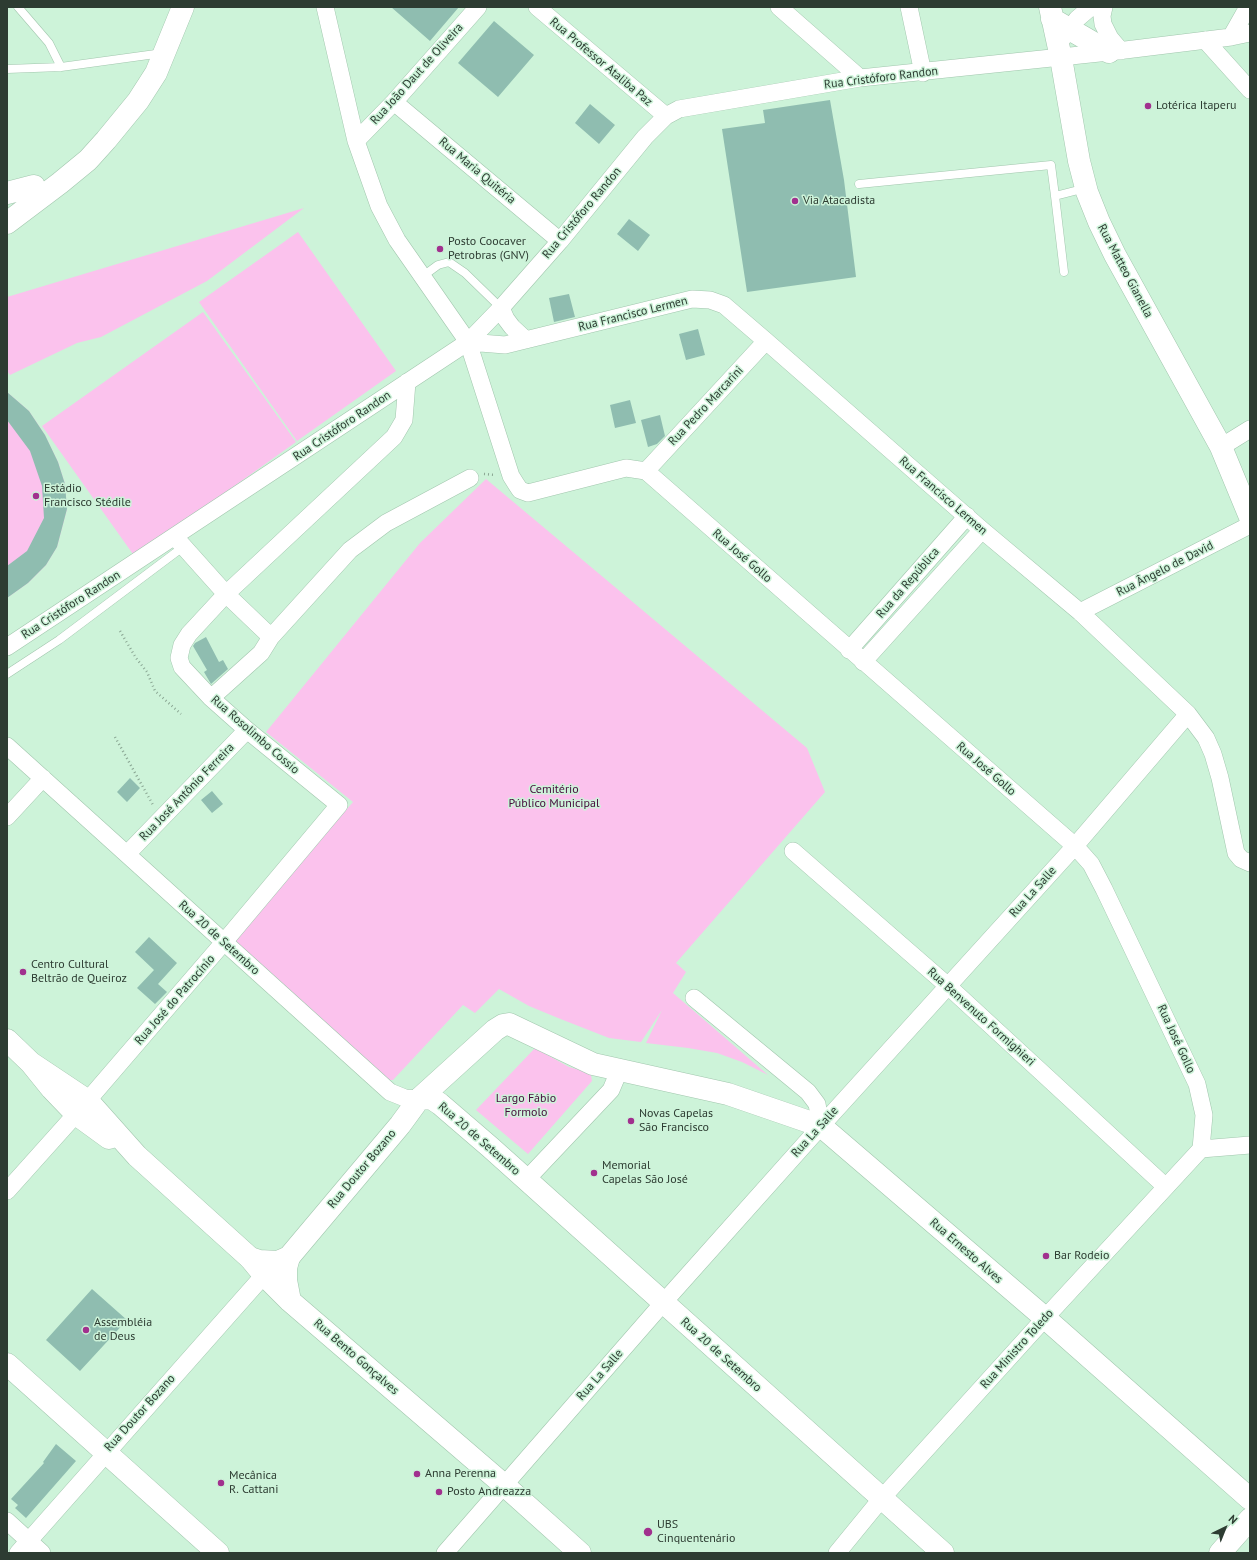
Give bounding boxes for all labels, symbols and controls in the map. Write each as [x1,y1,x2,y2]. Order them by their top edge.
street label: Rua Professor Ataliba Paz [547,15,655,109]
street label: Rua João Daut de Oliveira [368,20,466,128]
street label: Rua Cristóforo Randon [823,64,939,92]
place label: Lotérica Itaperu [1156,99,1236,113]
marker: Lotérica Itaperu [1143,101,1153,111]
street label: Rua Maria Quitéria [436,135,518,207]
street label: Rua Cristóforo Randon [540,164,624,262]
place label: Via Atacadista [803,194,875,208]
marker: Via Atacadista [790,196,800,206]
street label: Rua Matteo Gianella [1094,222,1156,320]
place label: Posto Coocaver Petrobras (GNV) [448,235,529,263]
marker: Posto Coocaver Petrobras (GNV) [435,244,445,254]
street label: Rua Francisco Lermen [577,293,689,335]
street label: Rua Pedro Marcarini [666,363,746,449]
street label: Rua Cristóforo Randon [290,388,394,464]
street label: Rua Francisco Lermen [896,454,990,538]
place label: Estádio Francisco Stédile [44,482,131,510]
marker: Estádio Francisco Stédile [31,491,41,501]
street label: Rua José Gollo [709,526,775,586]
street label: Rua Ângelo de David [1114,538,1216,600]
street label: Rua da República [874,545,942,621]
street label: Rua Cristóforo Randon [19,568,123,642]
street label: Rua Rosolimbo Cossio [208,693,302,777]
street label: Rua José Gollo [953,739,1019,799]
street label: Rua José Antônio Ferreira [137,740,237,844]
park label: Cemitério Público Municipal [508,783,600,811]
street label: Rua La Salle [1007,864,1059,920]
street label: Rua 20 de Setembro [176,898,262,978]
street label: Rua José do Patrocínio [132,952,218,1048]
place label: Centro Cultural Beltrão de Queiroz [31,958,127,986]
street label: Rua Benvenuto Formighieri [924,965,1038,1069]
marker: Centro Cultural Beltrão de Queiroz [18,967,28,977]
street label: Rua José Gollo [1154,1002,1198,1076]
park label: Largo Fábio Formolo [496,1092,556,1120]
street label: Rua 20 de Setembro [435,1099,523,1179]
street label: Rua La Salle [789,1104,841,1160]
place label: Novas Capelas São Francisco [639,1107,713,1135]
marker: Novas Capelas São Francisco [626,1116,636,1126]
street label: Rua Doutor Bozano [325,1127,399,1211]
place label: Memorial Capelas São José [602,1159,688,1187]
marker: Memorial Capelas São José [589,1168,599,1178]
street label: Rua Ernesto Alves [927,1215,1005,1287]
place label: Bar Rodeio [1054,1249,1109,1263]
marker: Bar Rodeio [1041,1251,1051,1261]
street label: Rua Ministro Toledo [978,1306,1056,1392]
street label: Rua 20 de Setembro [678,1315,764,1395]
place label: Assembléia de Deus [94,1316,152,1344]
street label: Rua Bento Gonçalves [311,1316,401,1398]
marker: Assembléia de Deus [81,1325,91,1335]
street label: Rua La Salle [574,1346,626,1404]
street label: Rua Doutor Bozano [102,1372,178,1454]
place label: Anna Perenna [425,1467,496,1481]
place label: Mecânica R. Cattani [229,1469,278,1497]
marker: Anna Perenna [412,1469,422,1479]
marker: Mecânica R. Cattani [216,1478,226,1488]
place label: Posto Andreazza [447,1485,531,1499]
marker: Posto Andreazza [434,1487,444,1497]
north arrow [1205,1508,1245,1548]
text: N [1226,1512,1241,1527]
place label: UBS Cinquentenário [657,1518,735,1546]
marker: UBS Cinquentenário [642,1526,654,1538]

